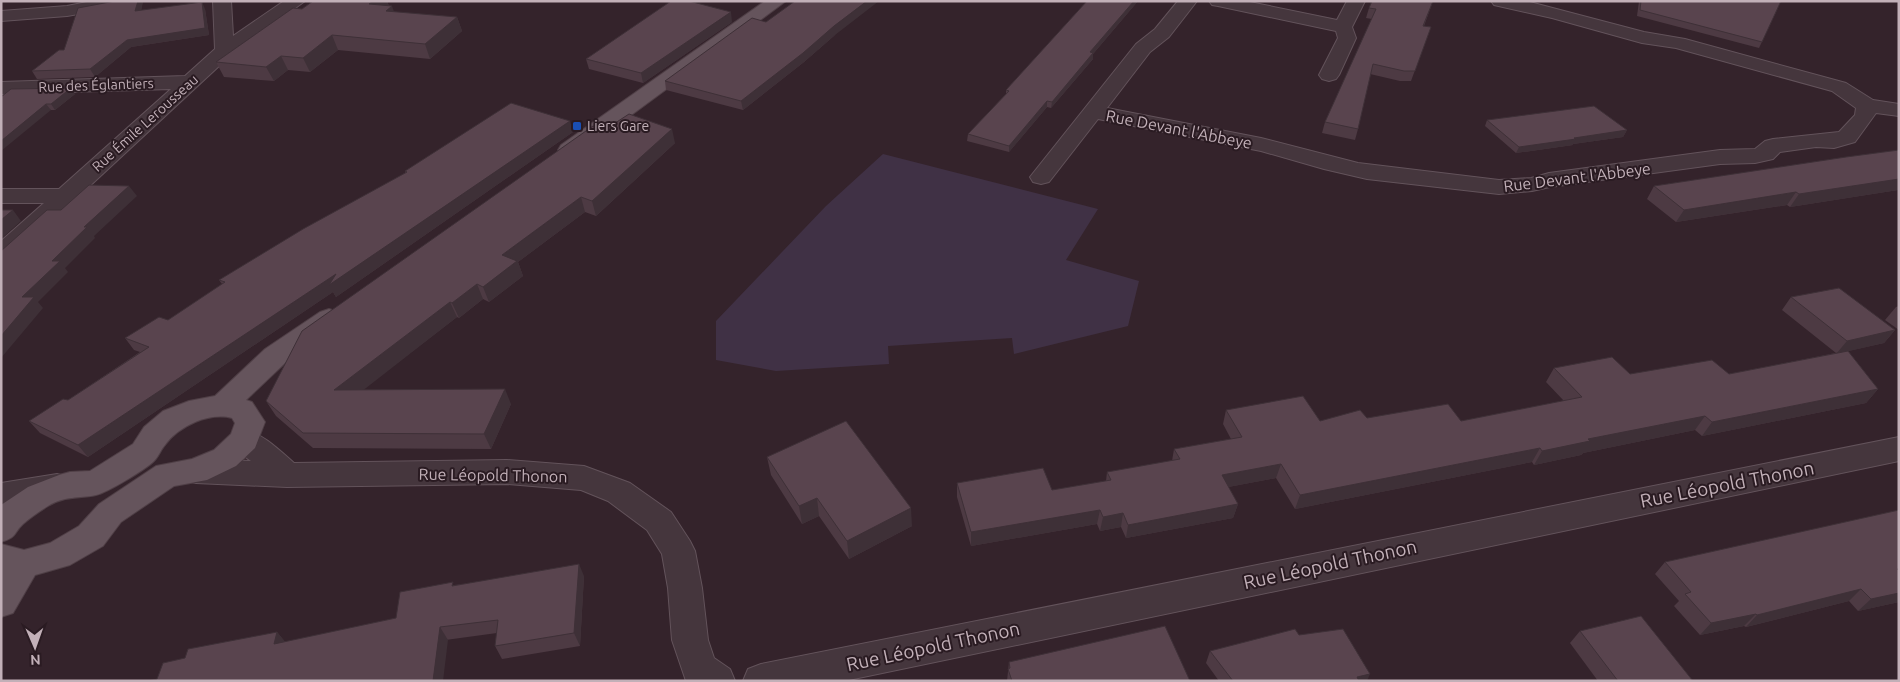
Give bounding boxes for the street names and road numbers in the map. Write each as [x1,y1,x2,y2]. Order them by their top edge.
street label: Rue Émile Lerousseau [88,70,201,175]
street label: Rue des Églantiers [38,74,154,95]
street label: Rue Devant l'Abbeye [1104,106,1254,152]
street label: Rue Devant l'Abbeye [1502,159,1652,195]
street label: Rue Léopold Thonon [1638,456,1816,512]
street label: Rue Léopold Thonon [418,465,568,485]
street label: Rue Léopold Thonon [1241,535,1419,593]
street label: Rue Léopold Thonon [844,617,1022,675]

